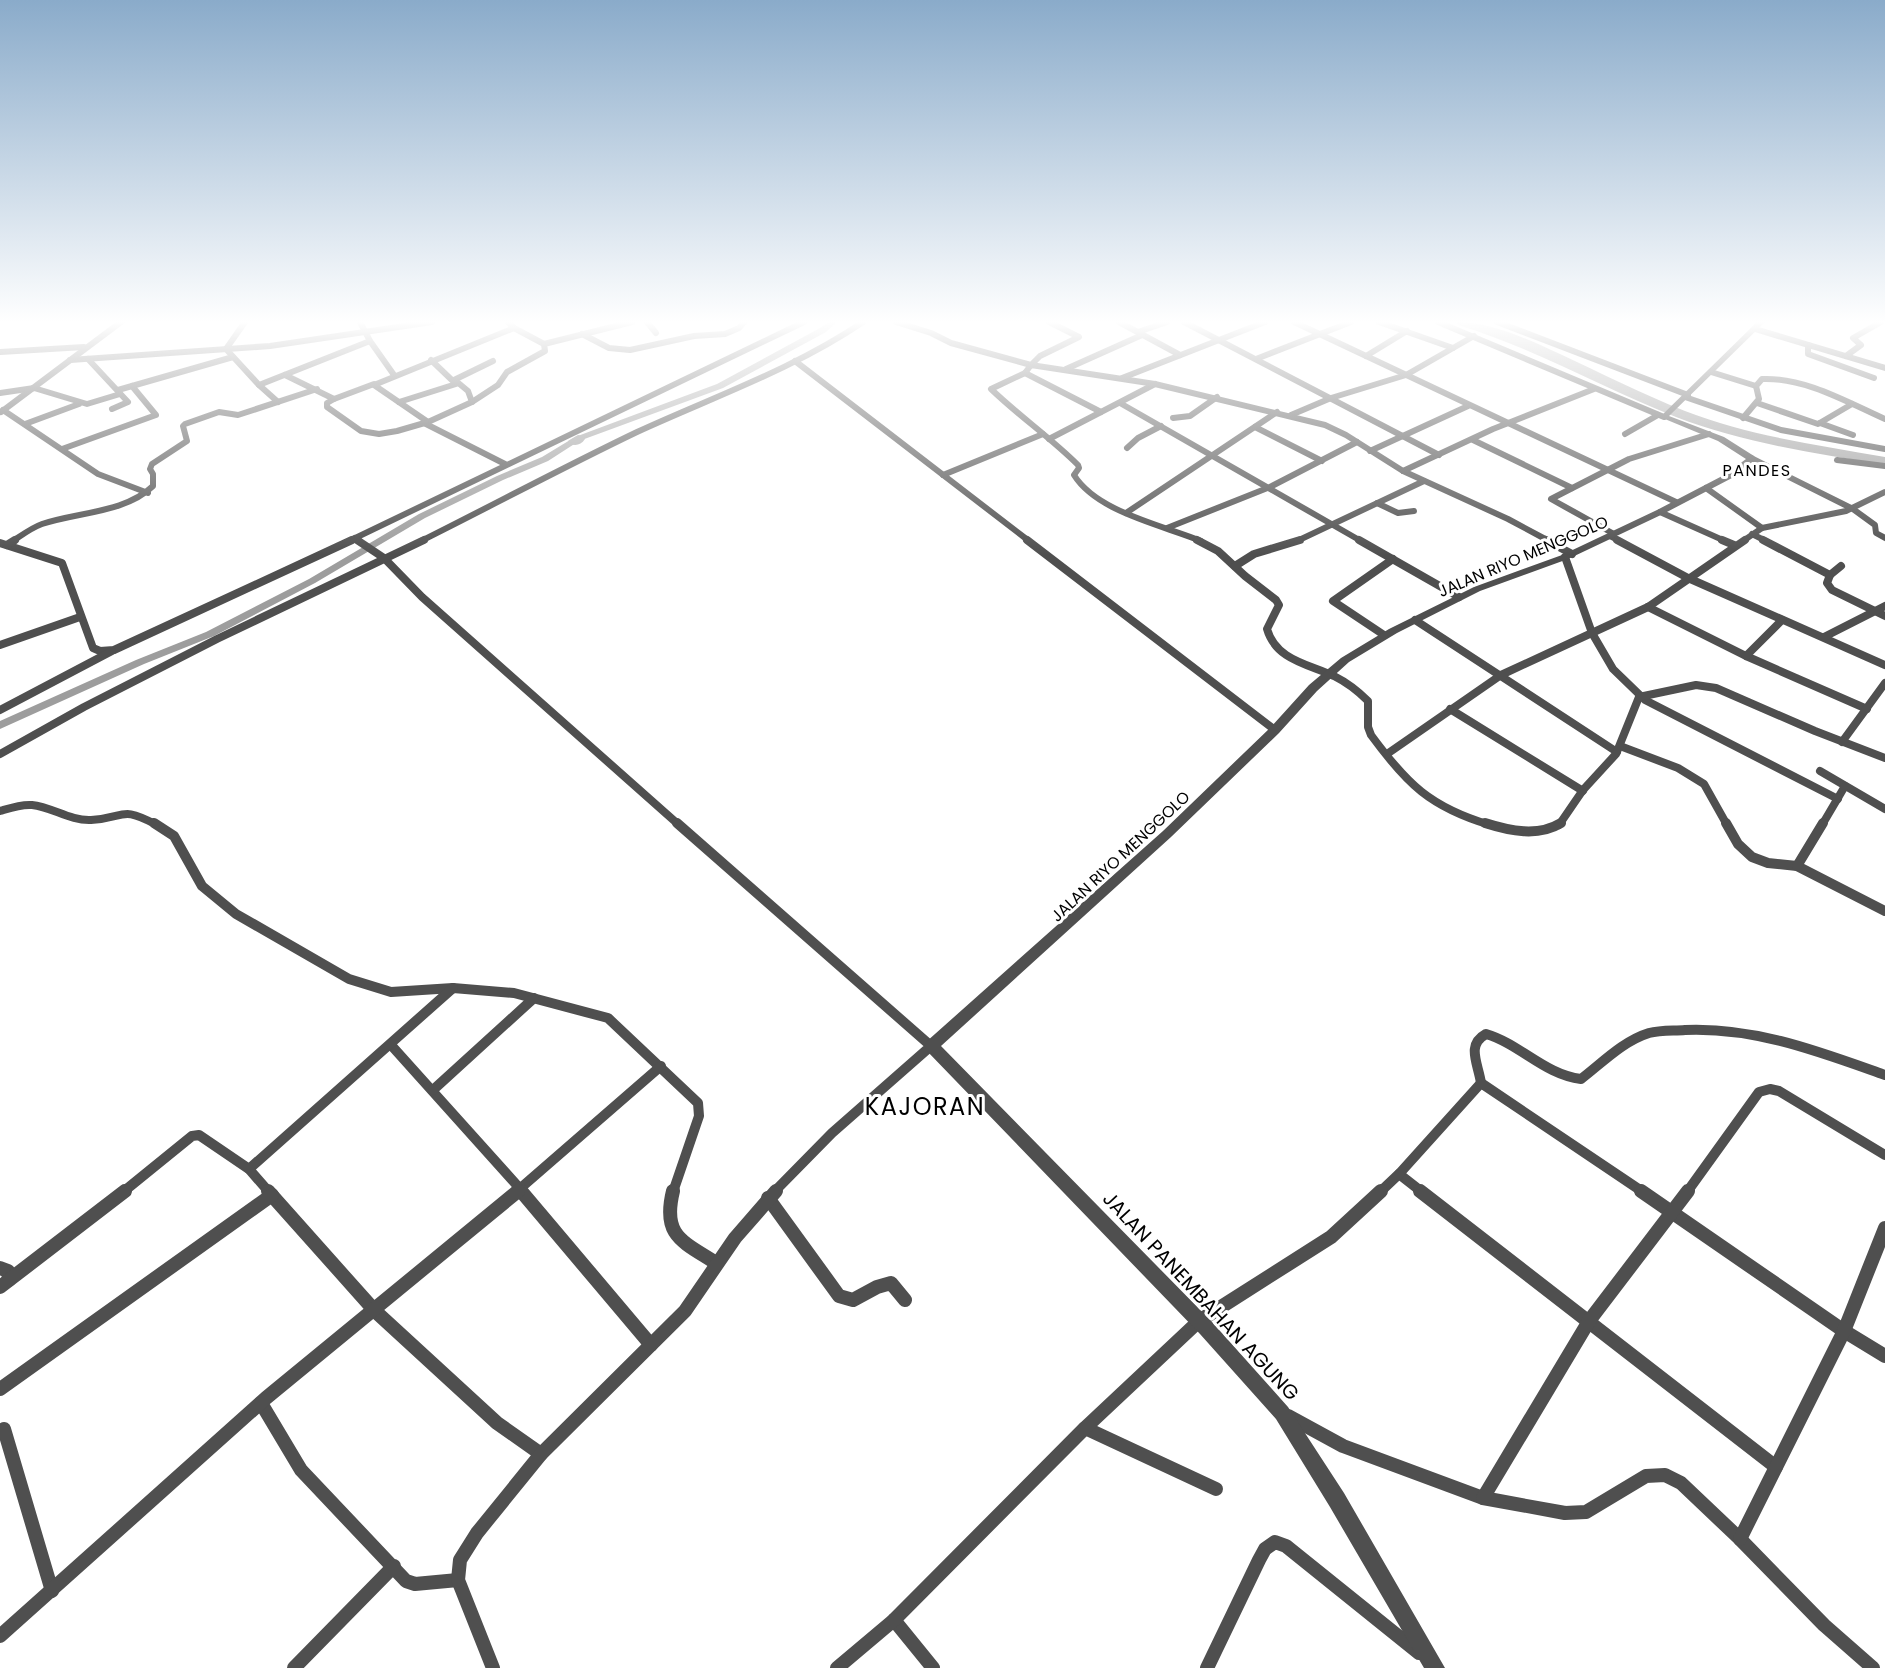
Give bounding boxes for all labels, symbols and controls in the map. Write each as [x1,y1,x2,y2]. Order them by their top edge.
district label: PANDES [1722,459,1792,482]
street label: JALAN RIYO MENGGOLO [1435,510,1612,603]
street label: JALAN RIYO MENGGOLO [1046,786,1195,927]
district label: KAJORAN [865,1090,985,1123]
street label: JALAN PANEMBAHAN AGUNG [1096,1185,1306,1407]

